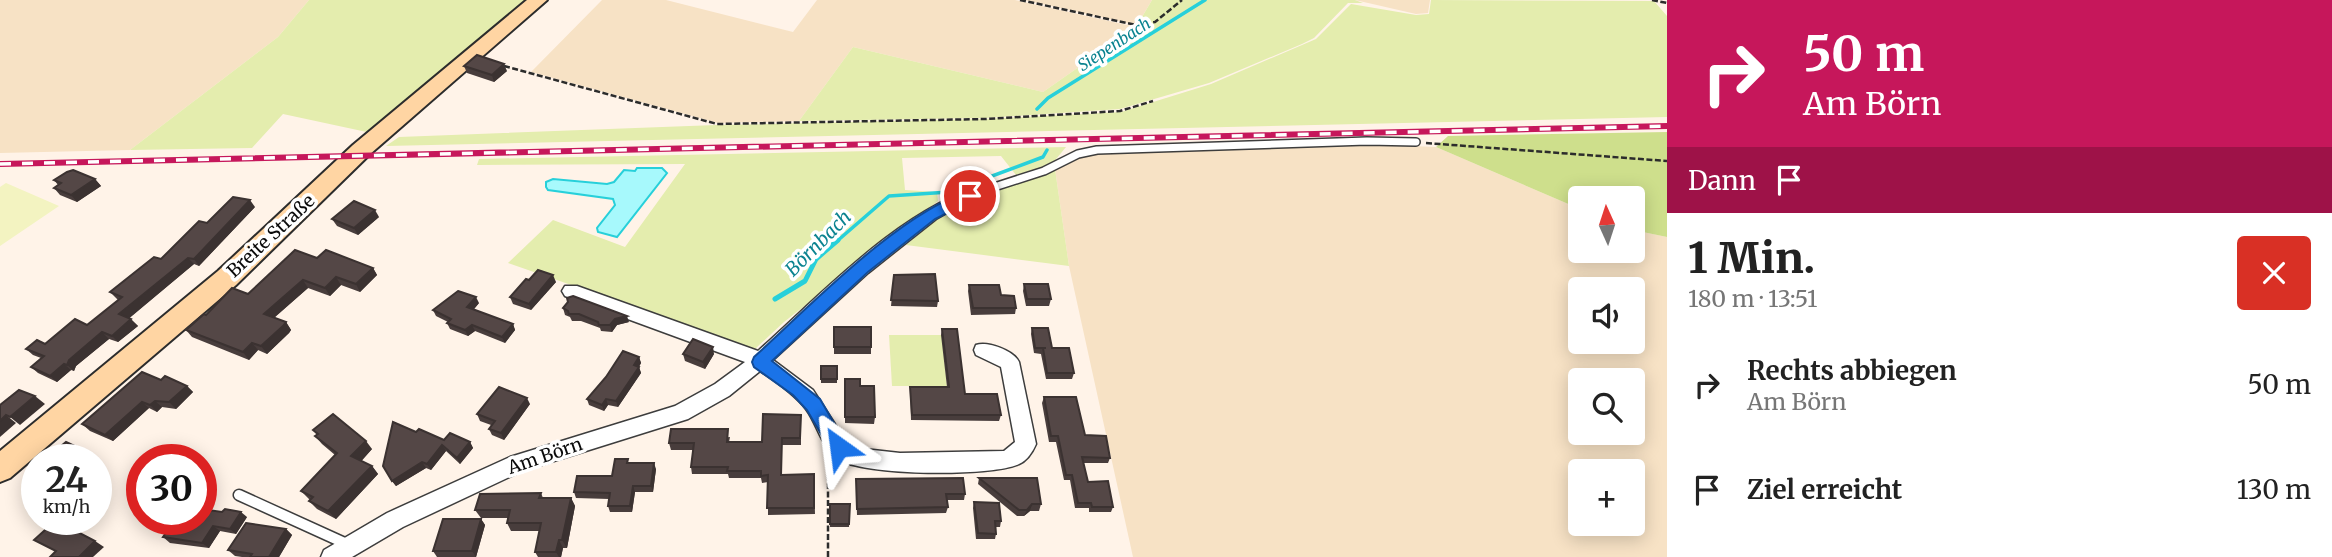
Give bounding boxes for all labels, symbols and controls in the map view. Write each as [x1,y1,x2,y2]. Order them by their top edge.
water label: Siepenbach [1074,13,1154,75]
text: 50 m [1803,23,1924,84]
icon: right [1688,28,1779,119]
text: Am Börn [1803,84,1941,124]
icon: arrive [1770,161,1808,199]
text: Dann [1688,164,1756,197]
pin [940,166,1000,226]
icon: arrive [951,177,989,215]
north arrow [1568,186,1645,262]
map controls [1568,186,1645,536]
street label: Breite Straße [222,189,319,282]
water label: Börnbach [780,205,856,281]
text: 1 Min. [1688,232,1815,284]
button: close [2237,236,2311,310]
button: sound [1568,277,1645,354]
text: 180 m · 13:51 [1688,284,1818,313]
text: Rechts abbiegen [1747,354,1957,387]
icon: right [1688,366,1726,404]
button: search [1568,368,1645,445]
text: 50 m [2247,368,2311,401]
text: Am Börn [1747,387,1846,416]
position arrow [802,410,876,484]
street label: Am Börn [503,432,585,479]
speed limit sign: 30 [126,444,217,535]
text: 24 [45,458,88,502]
button: + [1568,459,1645,536]
icon: arrive [1688,471,1726,509]
text: Ziel erreicht [1747,473,1902,506]
text: 130 m [2237,473,2311,506]
text: km/h [43,495,90,518]

